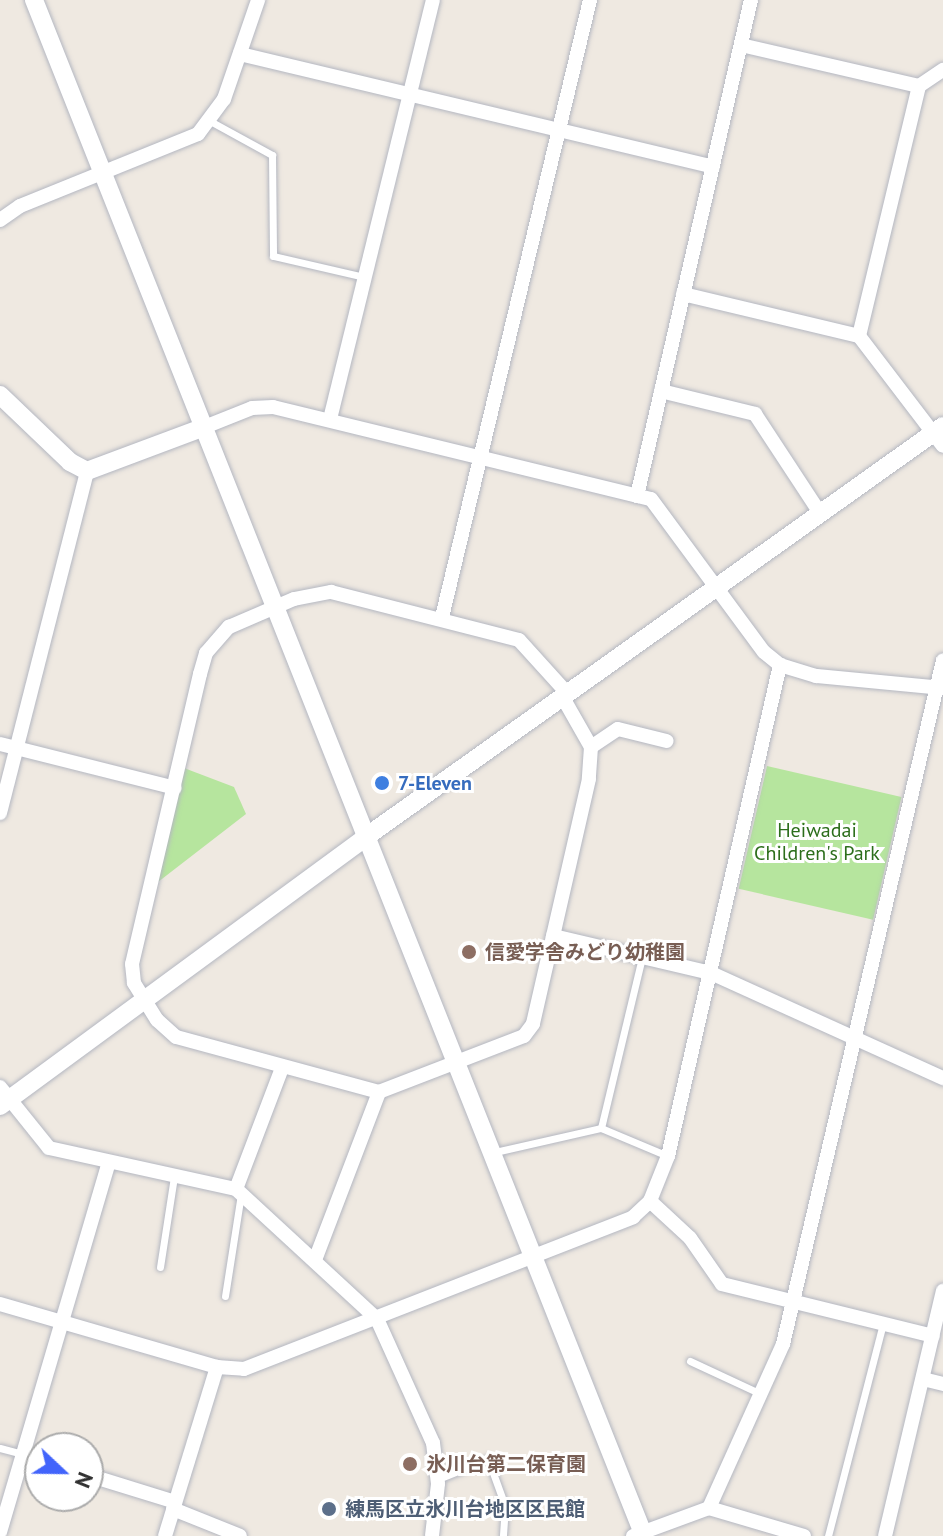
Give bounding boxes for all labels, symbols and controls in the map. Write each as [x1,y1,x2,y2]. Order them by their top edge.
place label: 7-Eleven [398,771,472,795]
marker: 7-Eleven [373,774,391,792]
park label: Heiwadai Children's Park [754,819,880,866]
place label: 信愛学舎みどり幼稚園 [485,940,685,964]
marker: 信愛学舎みどり幼稚園 [460,943,478,961]
north arrow [24,1432,104,1512]
place label: 氷川台第二保育園 [426,1452,586,1476]
marker: 氷川台第二保育園 [401,1455,419,1473]
text: N [69,1468,100,1492]
place label: 練馬区立氷川台地区区民館 [345,1497,585,1521]
marker: 練馬区立氷川台地区区民館 [320,1500,338,1518]

